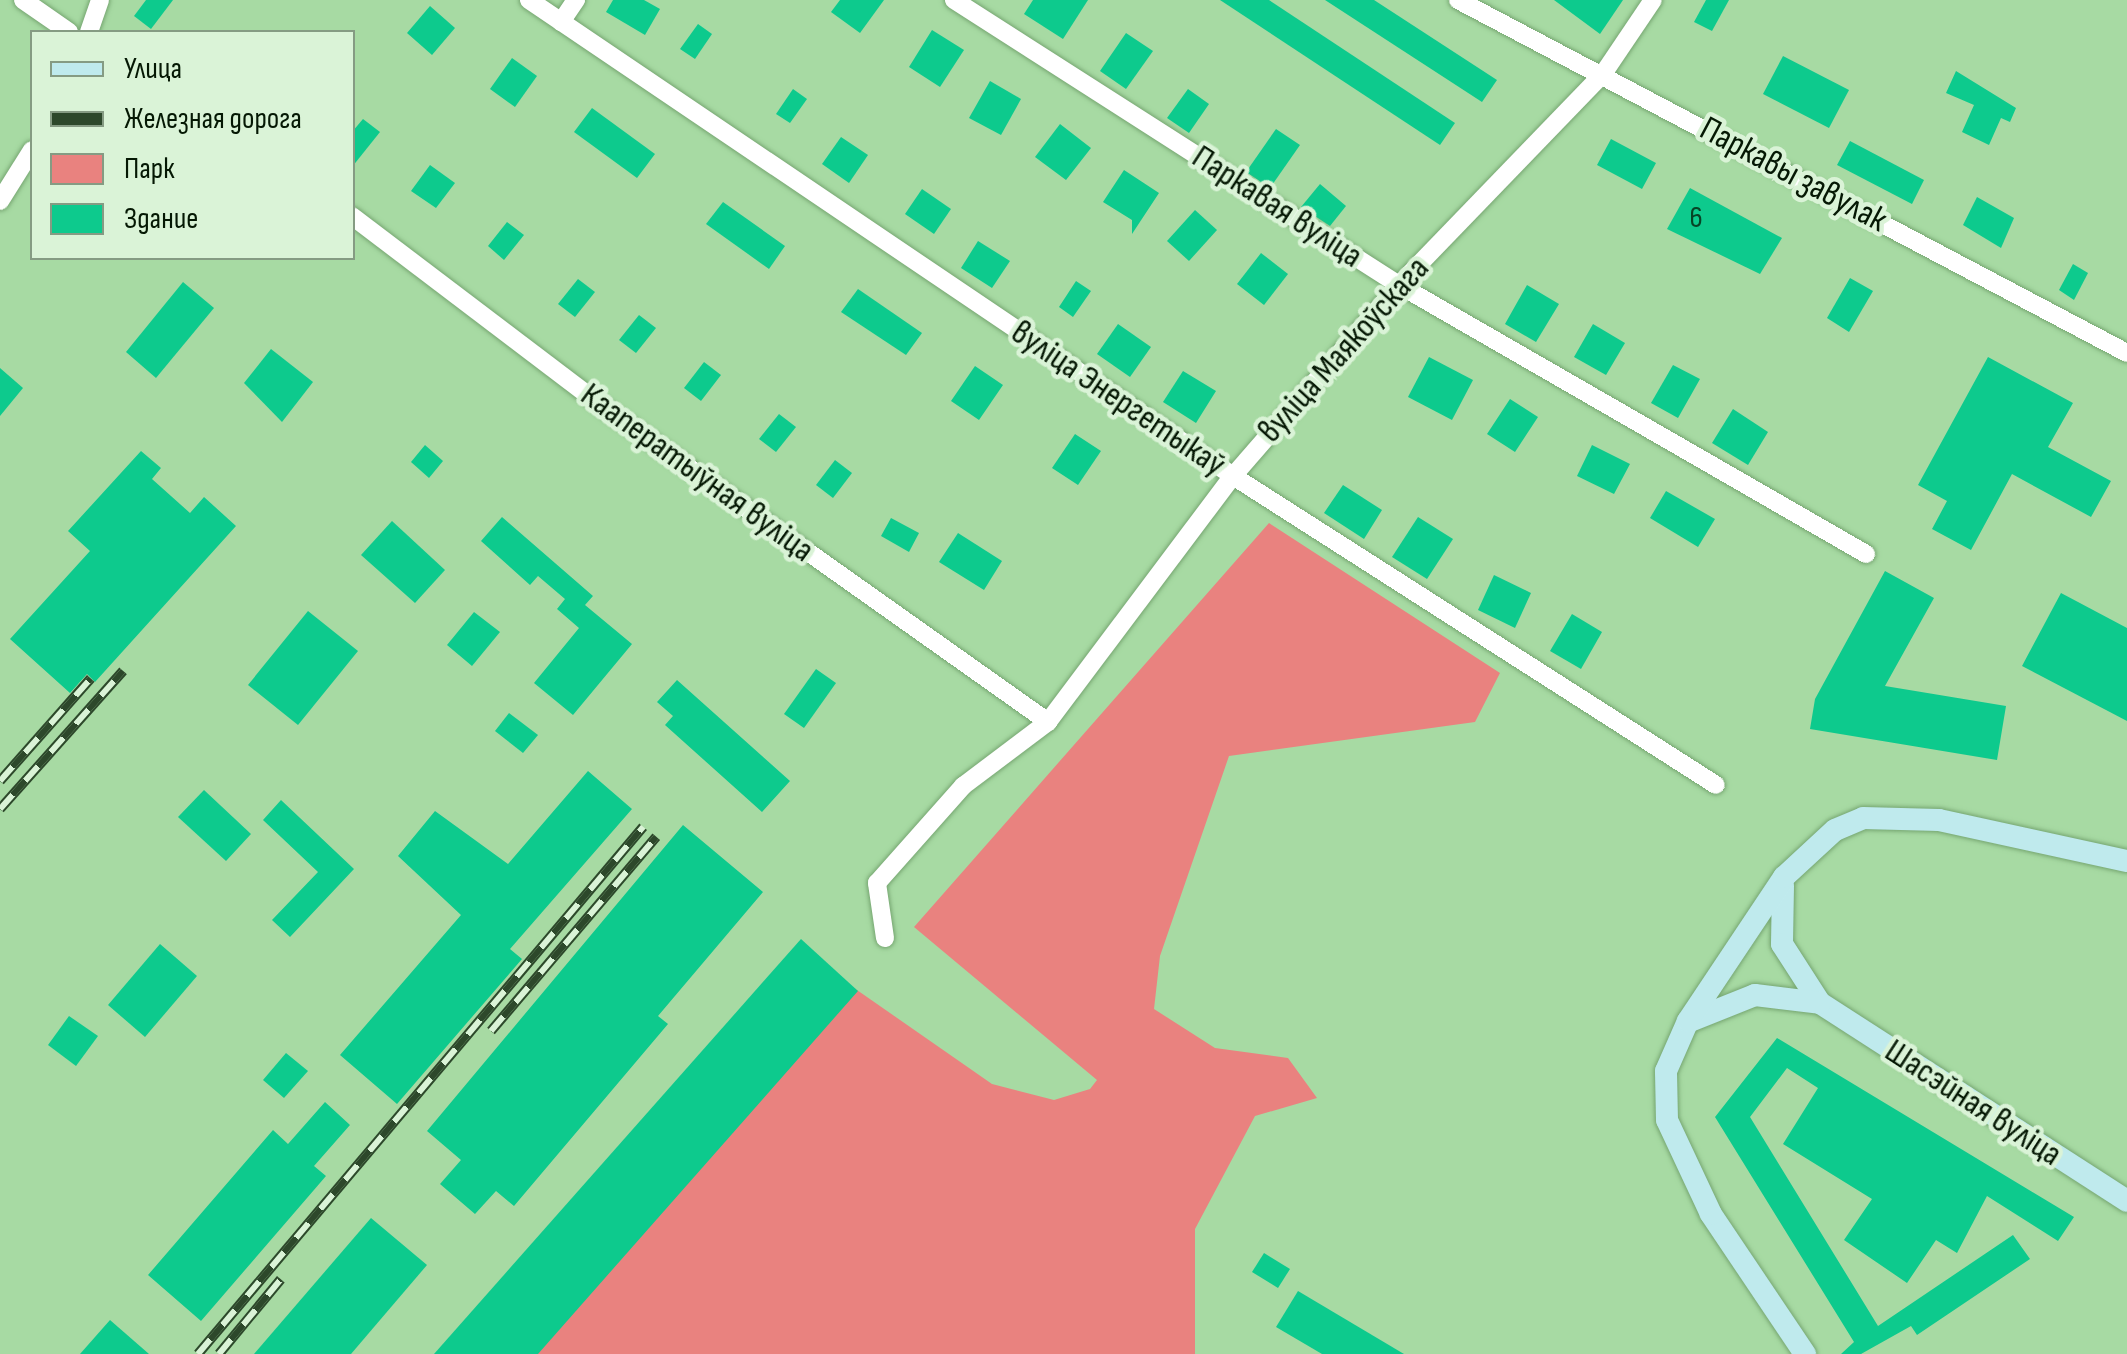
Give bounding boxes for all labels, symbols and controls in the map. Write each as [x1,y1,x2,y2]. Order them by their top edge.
legend [30,30,355,260]
text: Улица [124,51,182,87]
text: Железная дорога [124,101,302,137]
street label: Паркавы завулак [1692,108,1894,242]
street label: Паркавая вуліца [1184,136,1370,278]
text: Парк [124,151,175,187]
house number: 6 [1689,200,1703,236]
text: Здание [124,201,198,237]
street label: вуліца Маякоўскага [1250,248,1438,452]
street label: вуліца Энергетыкаў [1003,312,1233,486]
street label: Кааператыўная вуліца [572,374,822,572]
street label: Шасэйная вуліца [1877,1030,2069,1176]

